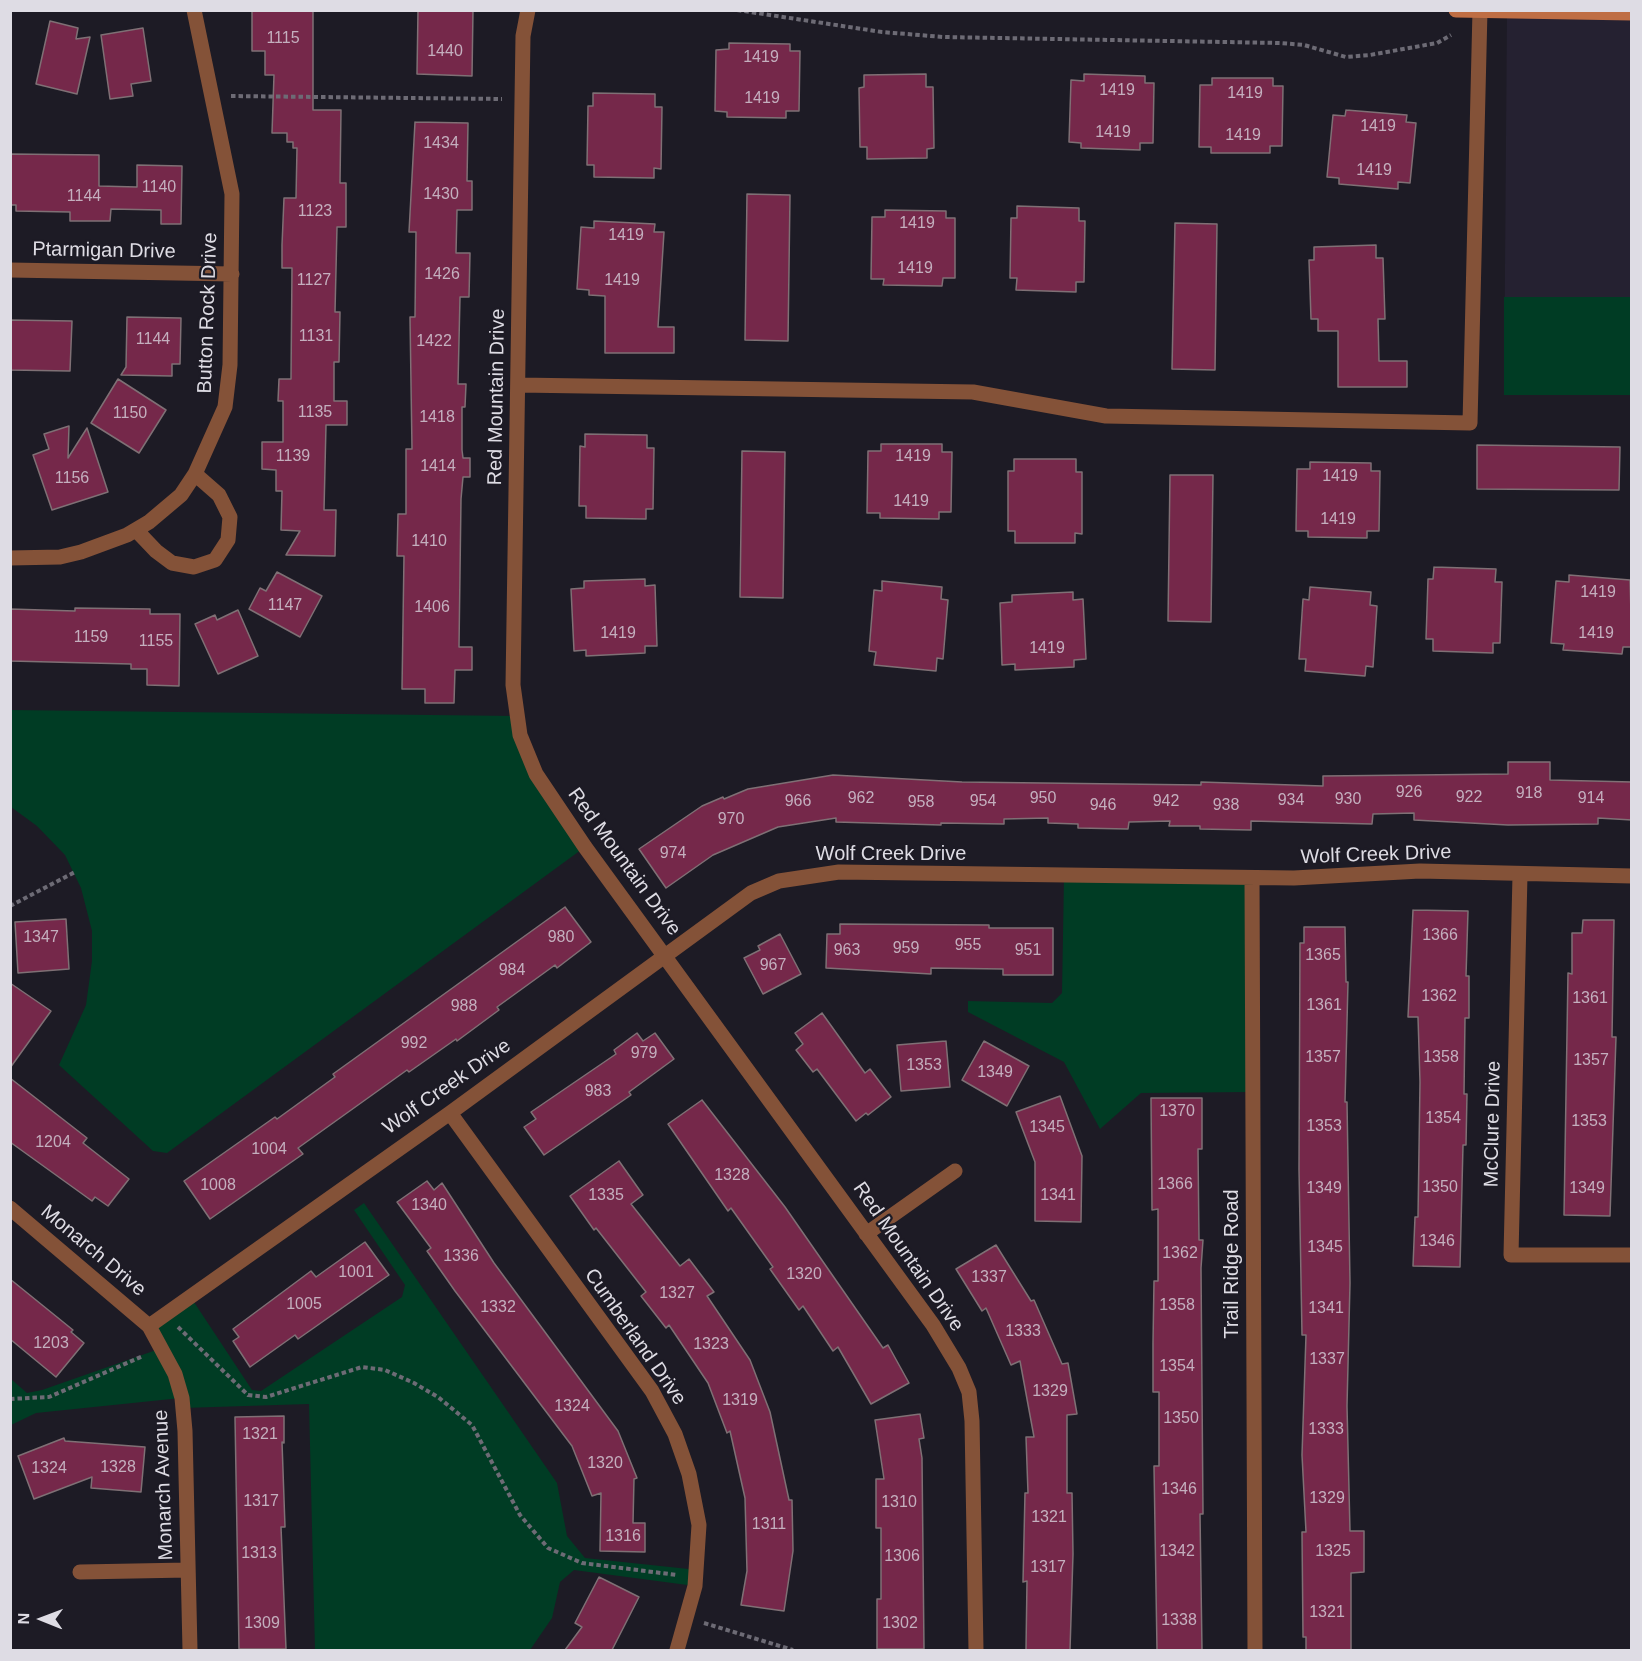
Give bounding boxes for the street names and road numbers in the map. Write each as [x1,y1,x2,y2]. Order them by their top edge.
street label: Button Rock Drive [193,232,223,394]
street label: Ptarmigan Drive [32,238,176,264]
street label: Red Mountain Drive [483,308,511,486]
street label: Red Mountain Drive [562,783,686,941]
street label: Wolf Creek Drive [1300,840,1452,870]
street label: Wolf Creek Drive [816,842,966,866]
street label: Wolf Creek Drive [378,1034,516,1140]
street label: McClure Drive [1480,1060,1506,1188]
street label: Red Mountain Drive [847,1178,969,1336]
street label: Trail Ridge Road [1220,1189,1244,1339]
street label: Monarch Drive [35,1200,151,1302]
street label: Cumberland Drive [579,1264,691,1410]
street label: Monarch Avenue [149,1409,179,1561]

